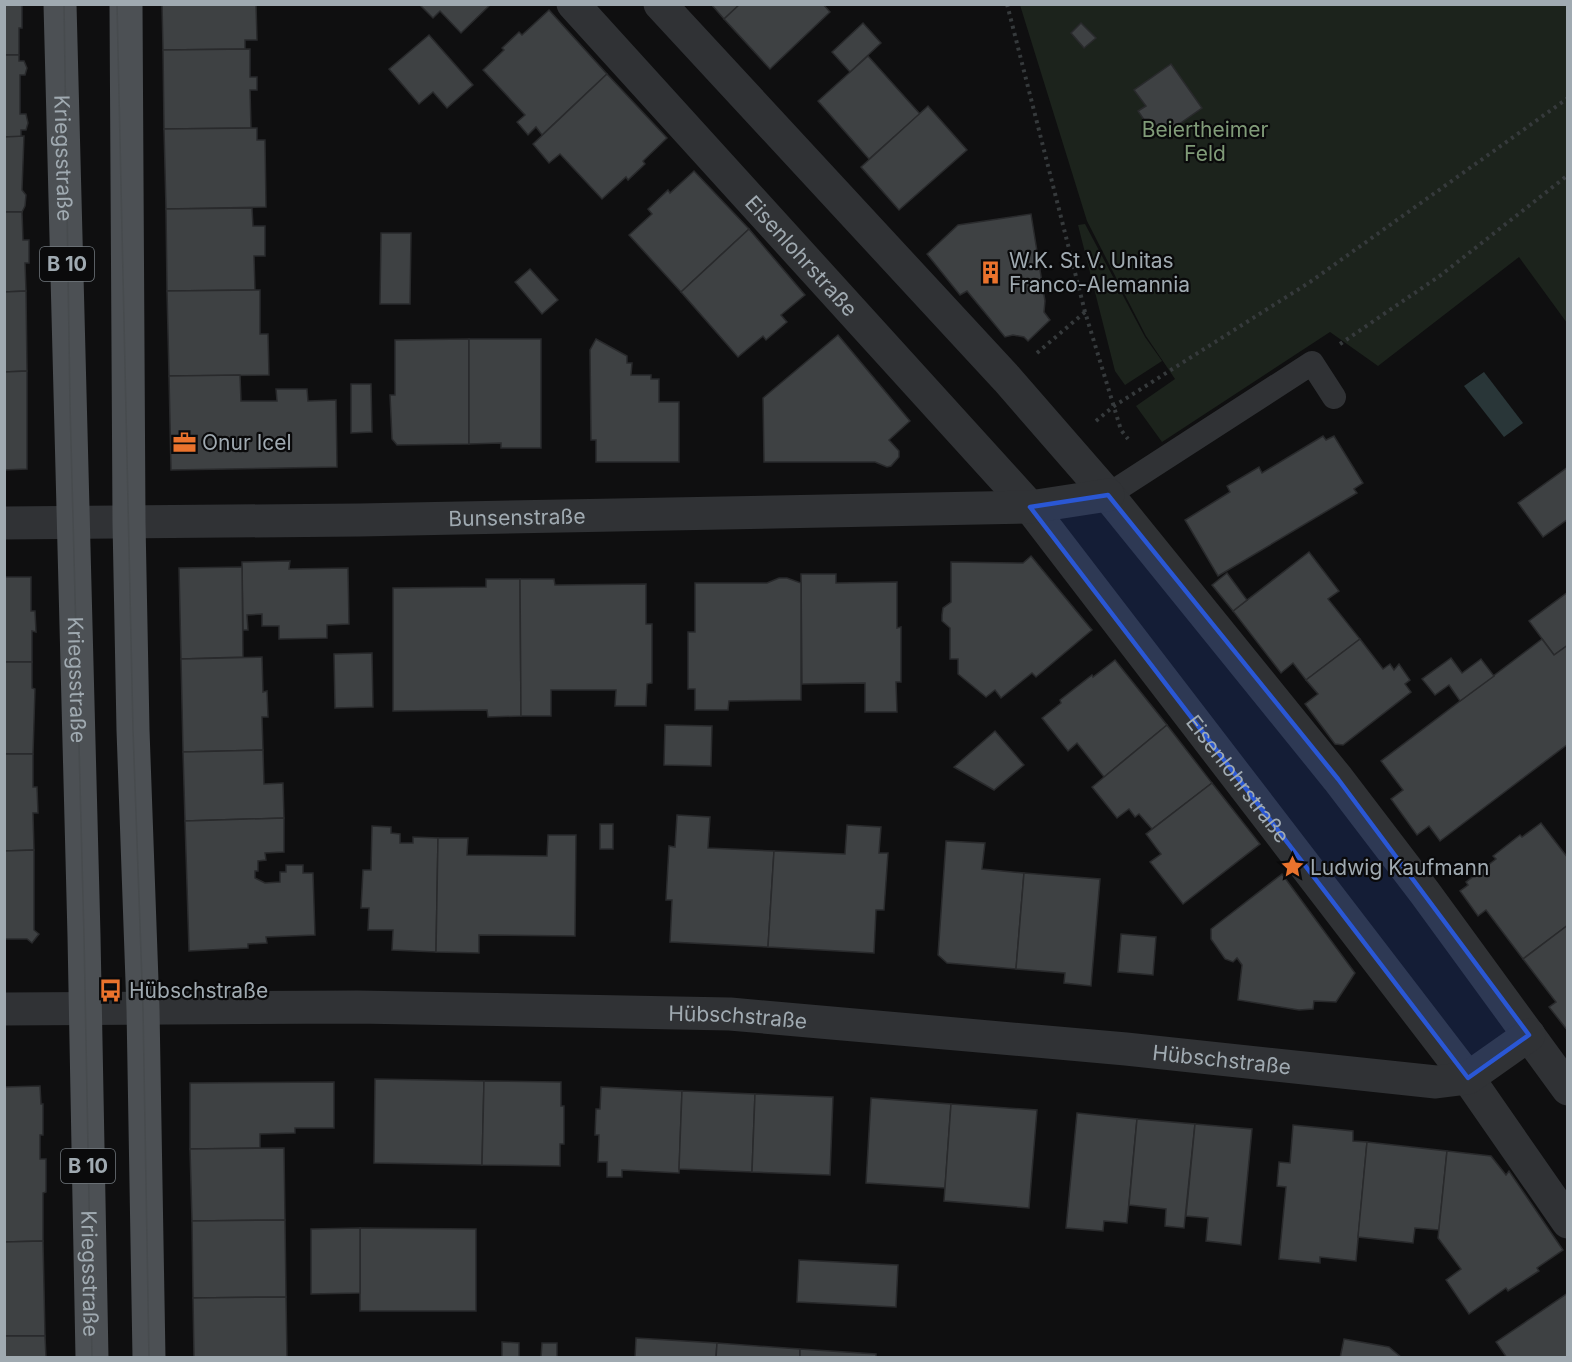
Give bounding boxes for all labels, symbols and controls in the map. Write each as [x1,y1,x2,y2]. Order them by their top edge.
street label: Kriegsstraße [50,94,78,222]
park label: Beiertheimer Feld [1142,117,1268,166]
street label: Eisenlohrstraße [740,190,863,321]
road number: B 10 [40,247,94,281]
place label: W.K. St.V. Unitas Franco-Alemannia [1009,248,1190,297]
building icon: W.K. St.V. Unitas Franco-Alemannia [978,259,1004,285]
office icon: Onur Icel [171,429,197,455]
place label: Onur Icel [202,430,292,455]
street label: Bunsenstraße [448,503,586,531]
street label: Kriegsstraße [63,616,92,743]
street label: Eisenlohrstraße [1181,710,1295,848]
place icon: Ludwig Kaufmann [1279,854,1305,880]
place label: Ludwig Kaufmann [1310,855,1489,880]
bus stop icon: Hübschstraße [98,977,124,1003]
place label: Hübschstraße [129,978,268,1003]
street label: Hübschstraße [668,1000,808,1033]
street label: Hübschstraße [1151,1039,1292,1079]
road number: B 10 [61,1149,115,1183]
street label: Kriegsstraße [77,1210,104,1337]

